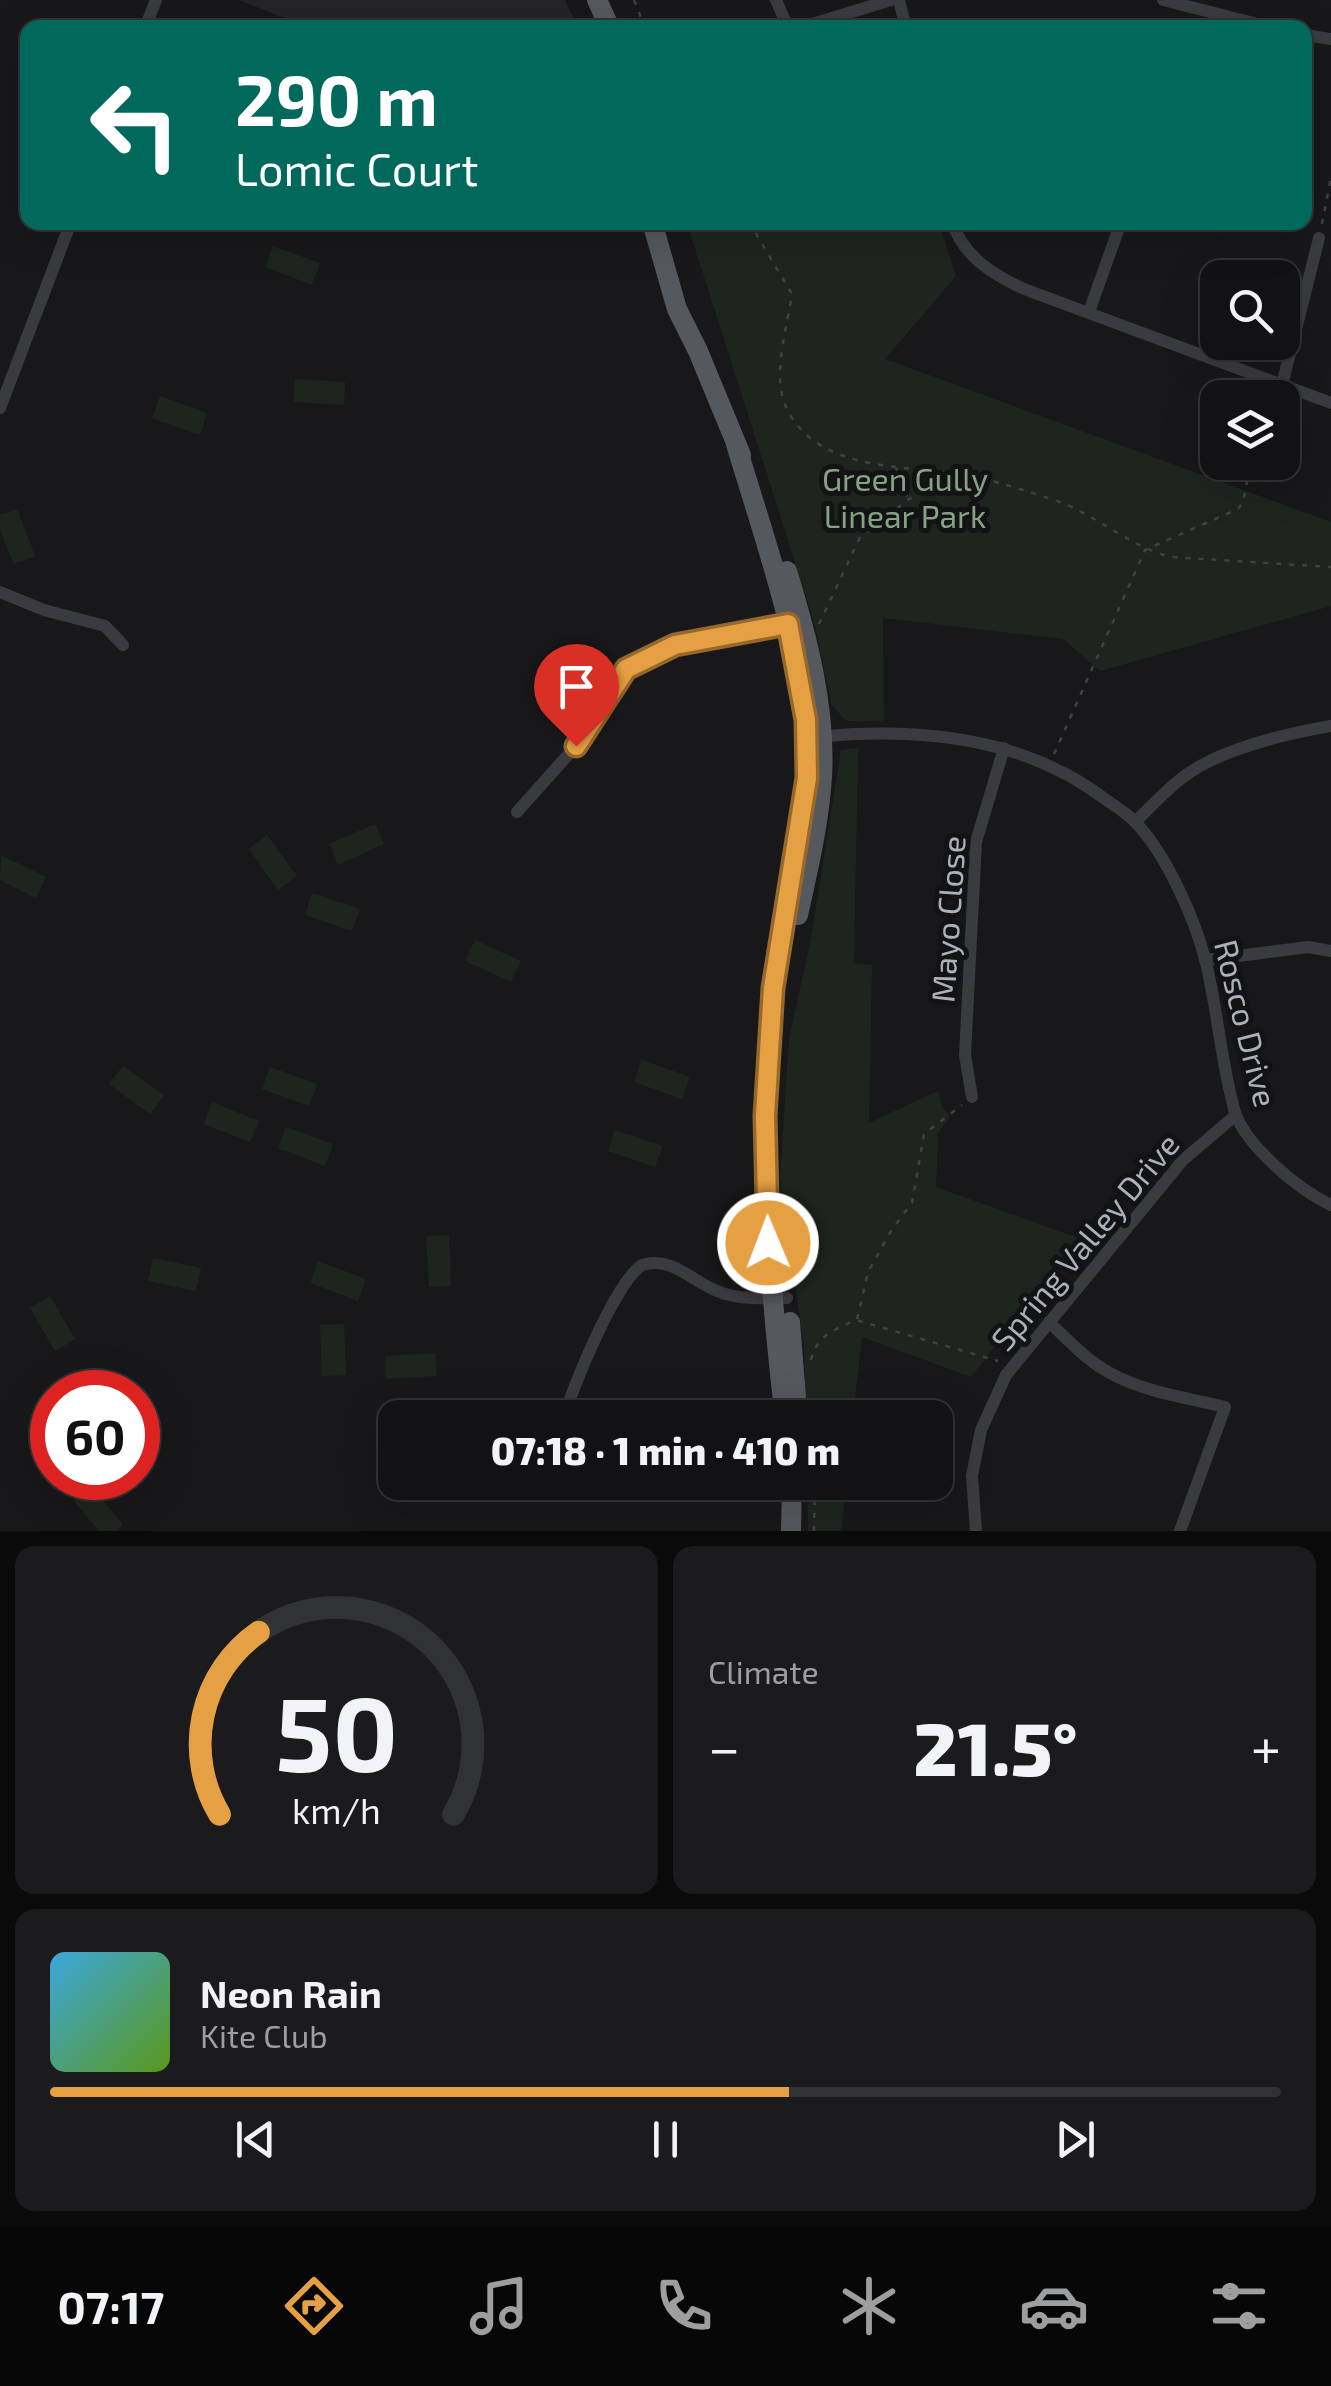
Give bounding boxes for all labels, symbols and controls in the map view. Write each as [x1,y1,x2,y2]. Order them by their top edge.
text: 290 m [235,56,438,140]
icon: left [70,60,200,190]
text: Lomic Court [235,141,478,195]
map controls [1200,260,1300,480]
button: search [1200,260,1300,360]
button: layers [1200,380,1300,480]
park label: Green Gully Linear Park [822,459,988,534]
pin [534,644,619,747]
icon: arrive [549,659,604,714]
street label: Mayo Close [922,834,972,1004]
street label: Rosco Drive [1208,936,1286,1110]
street label: Spring Valley Drive [982,1125,1186,1357]
position arrow [716,1191,820,1295]
speed limit sign: 60 [30,1370,160,1500]
text: 07:18 · 1 min · 410 m [491,1427,840,1473]
text: Climate [708,1652,819,1690]
text: 50 [275,1668,398,1793]
text: 21.5° [913,1701,1078,1791]
text: − [708,1713,740,1779]
text: + [1251,1713,1281,1779]
text: km/h [292,1788,381,1831]
text: Neon Rain [200,1970,382,2016]
text: Kite Club [200,2016,328,2054]
icon: previous [228,2112,283,2167]
icon: pause [638,2112,693,2167]
icon: next [1048,2112,1103,2167]
icon: directions [279,2271,349,2341]
icon: music [464,2271,534,2341]
icon: phone [649,2271,719,2341]
icon: climate [834,2271,904,2341]
icon: car [1019,2271,1089,2341]
icon: filters [1204,2271,1274,2341]
text: 07:17 [57,2279,164,2333]

